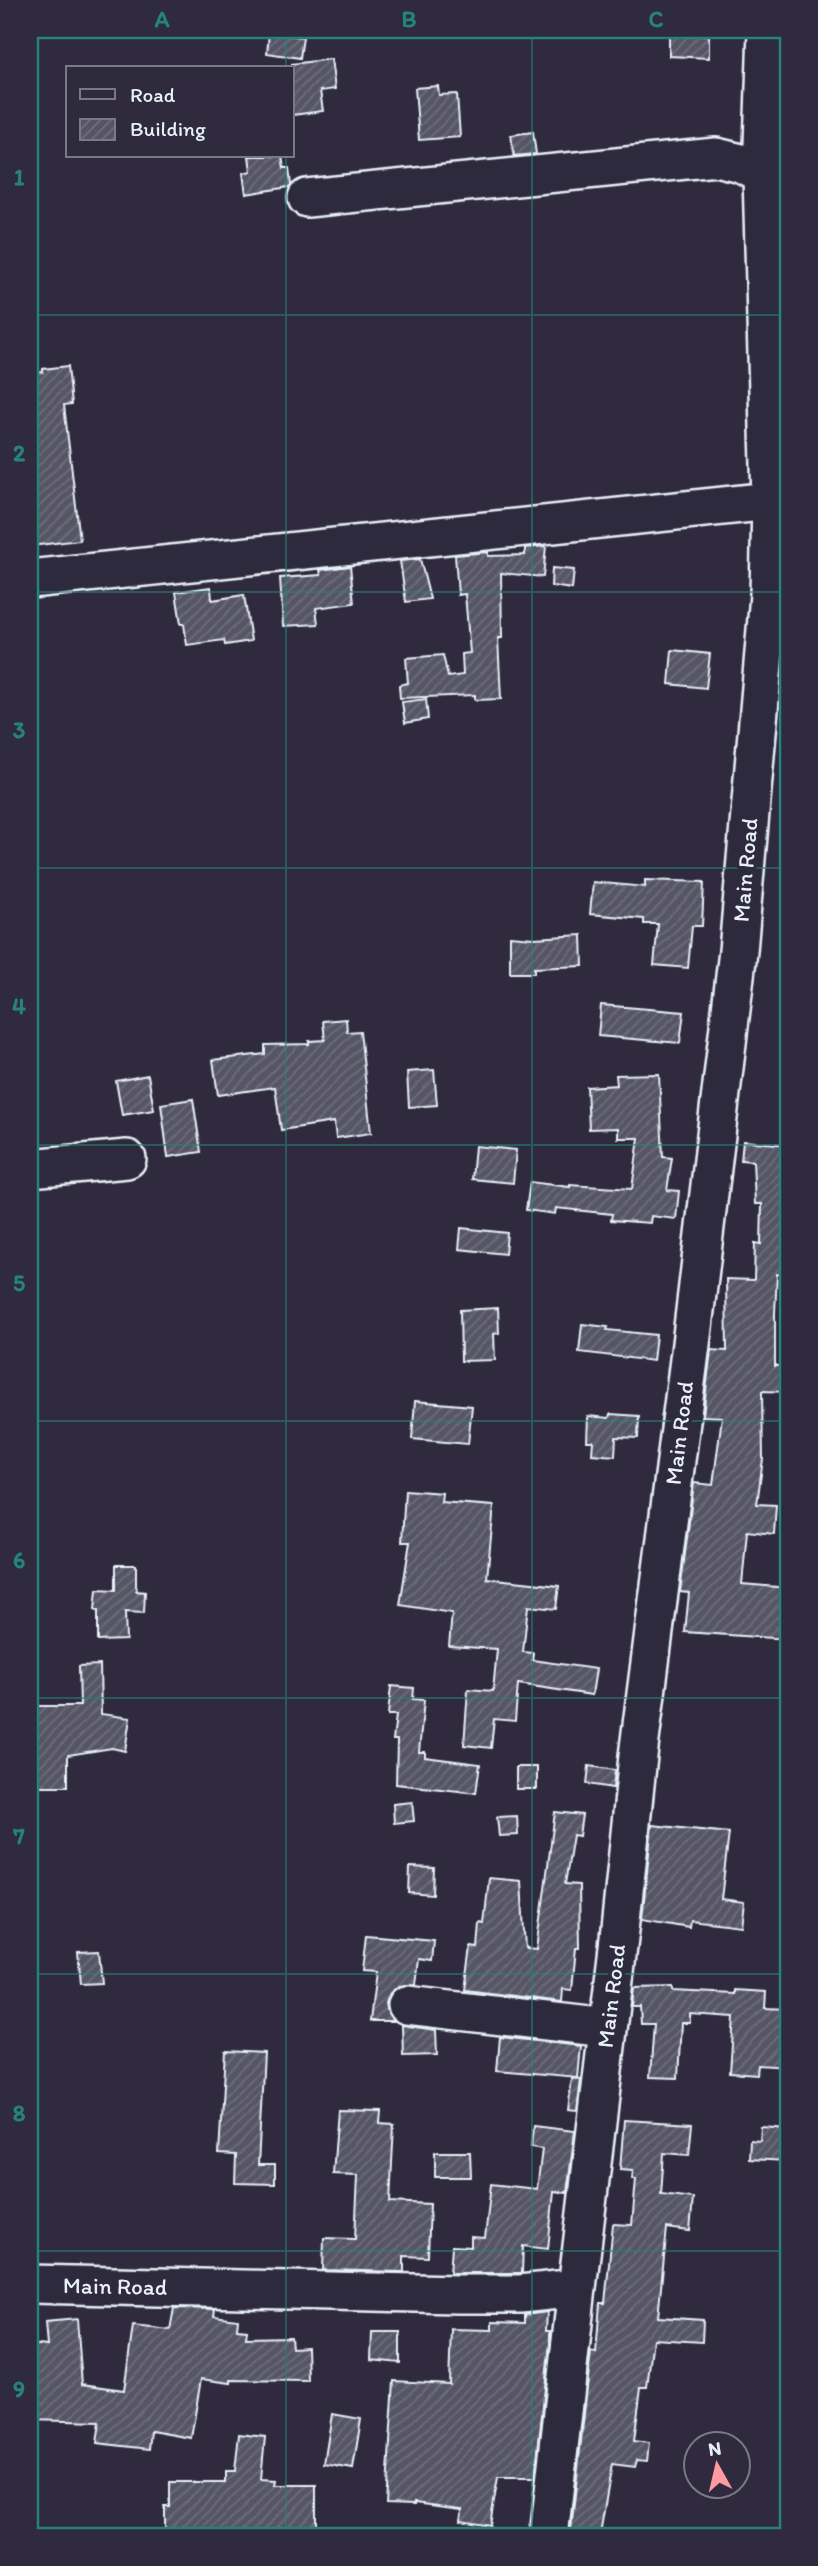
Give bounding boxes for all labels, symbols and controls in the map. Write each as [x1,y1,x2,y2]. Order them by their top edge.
text: A [154,5,170,33]
text: B [402,5,417,33]
text: C [649,5,664,33]
legend [66,66,294,158]
text: Road [130,82,176,107]
text: Building [130,116,206,141]
text: 1 [14,163,25,191]
text: 2 [13,439,26,467]
text: 3 [13,716,26,744]
street label: Main Road [727,817,763,923]
text: 4 [12,992,26,1020]
text: 5 [13,1269,25,1297]
street label: Main Road [659,1380,699,1486]
text: 6 [13,1546,25,1574]
text: 7 [12,1822,25,1850]
street label: Main Road [591,1943,631,2049]
text: 8 [13,2099,26,2127]
street label: Main Road [63,2271,167,2301]
text: 9 [13,2375,25,2403]
north arrow [682,2430,752,2500]
text: N [707,2436,723,2461]

